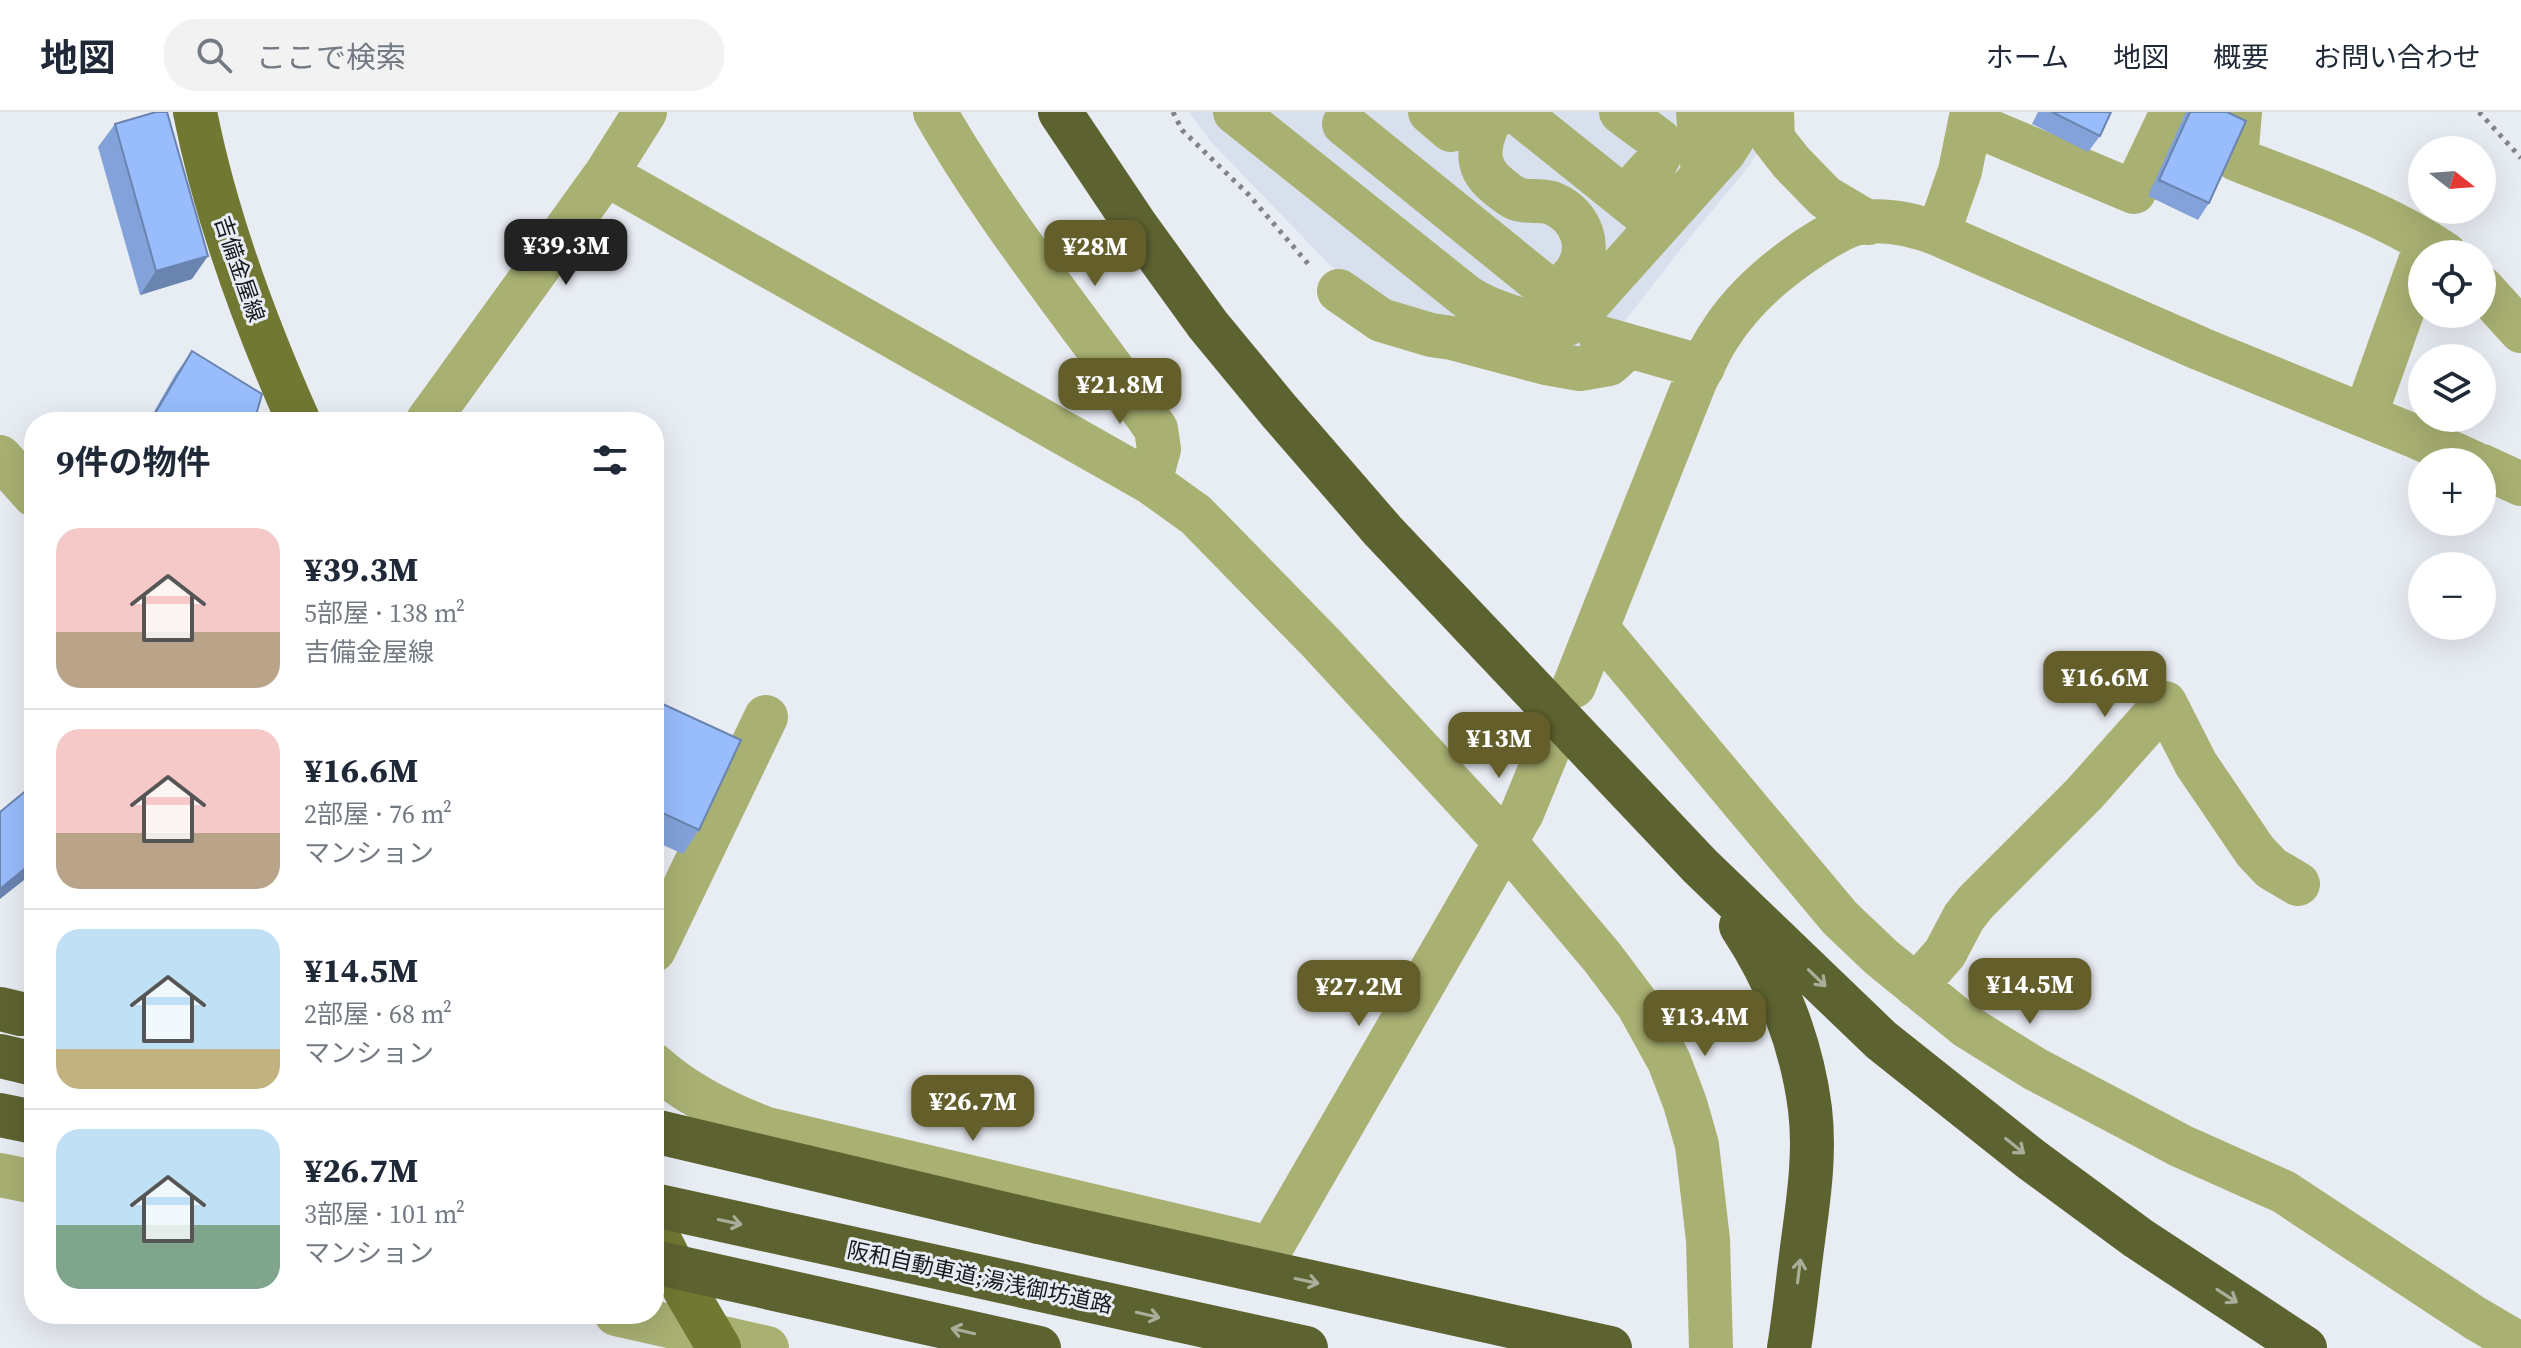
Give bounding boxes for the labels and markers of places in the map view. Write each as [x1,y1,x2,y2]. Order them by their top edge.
pin: ¥39.3M [501,219,631,287]
pin: ¥28M [1048,220,1142,288]
pin: ¥21.8M [1055,358,1185,426]
pin: ¥16.6M [2040,651,2170,719]
pin: ¥13M [1452,712,1546,780]
pin: ¥14.5M [1965,958,2095,1026]
pin: ¥27.2M [1294,960,1424,1028]
pin: ¥13.4M [1640,990,1770,1058]
pin: ¥26.7M [908,1075,1038,1143]

